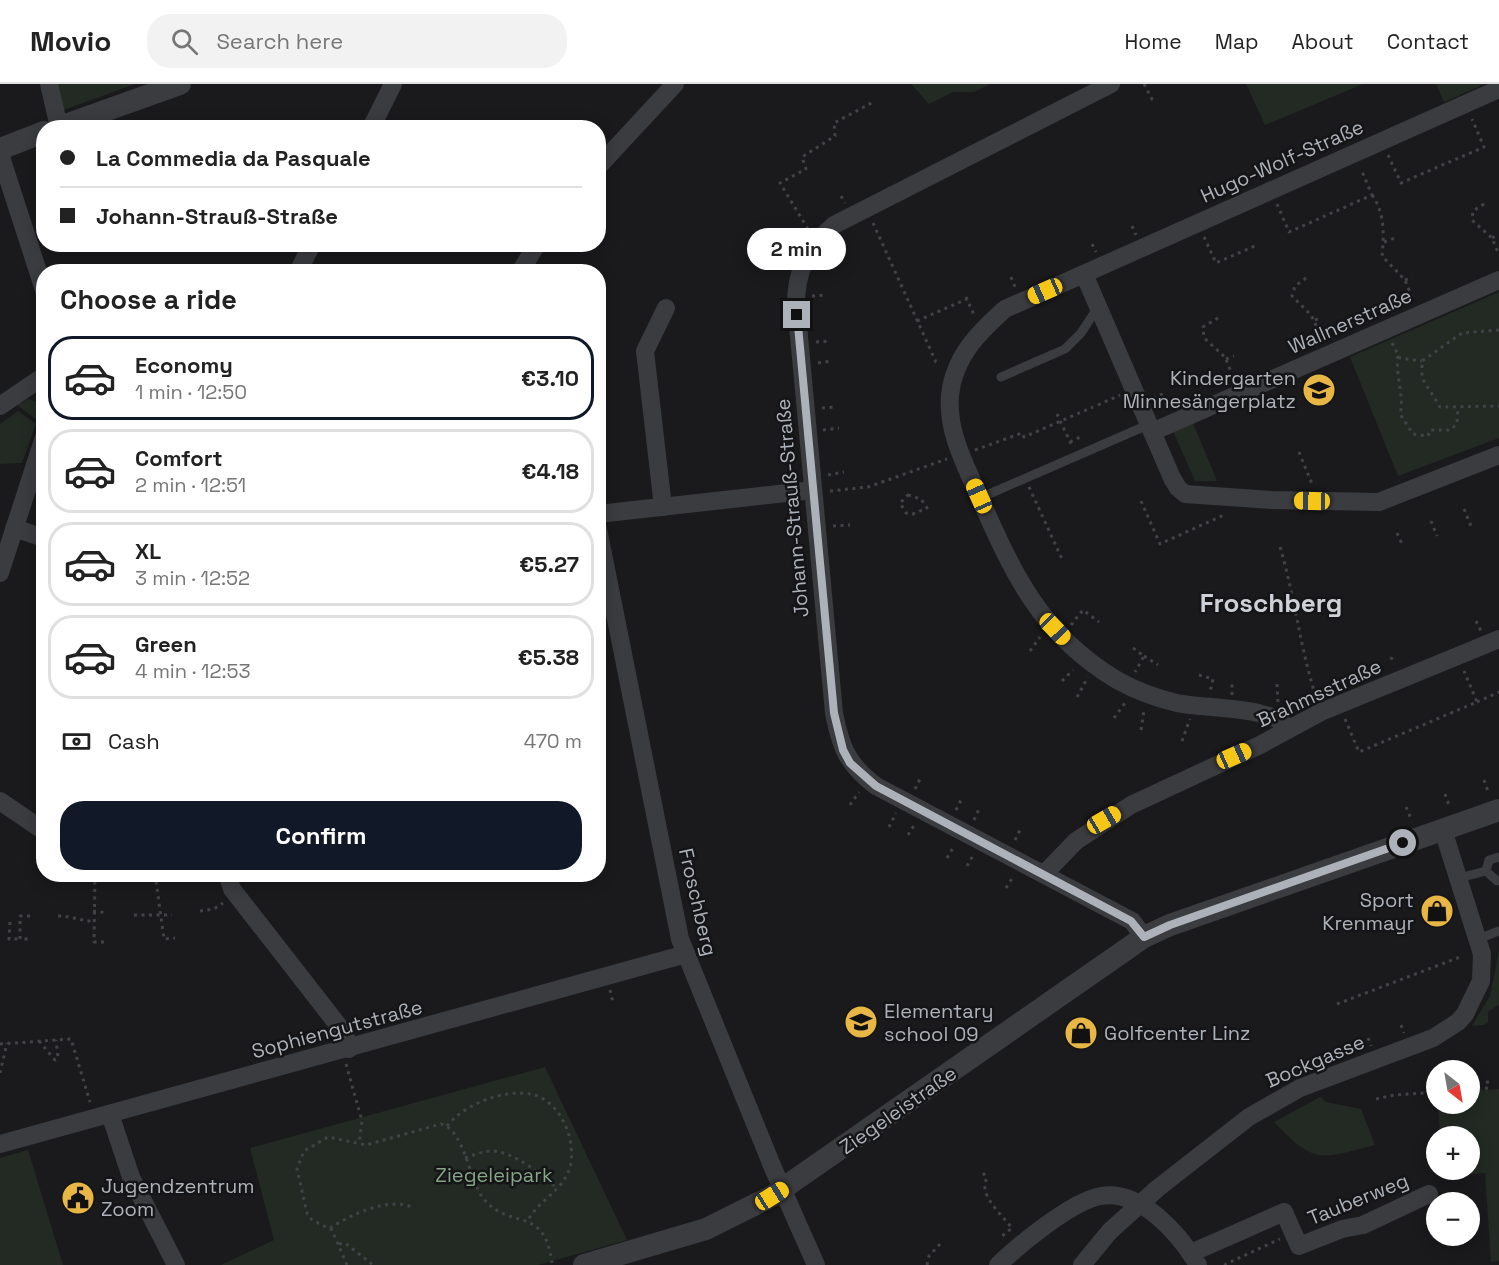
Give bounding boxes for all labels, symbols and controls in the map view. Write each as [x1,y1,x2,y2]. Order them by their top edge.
search box [147,14,567,68]
text: Movio [30,23,111,59]
icon: search [168,25,201,58]
text: Search here [216,27,343,55]
text: Home [1124,28,1182,55]
text: Map [1215,28,1259,55]
text: About [1292,28,1354,55]
text: Contact [1387,28,1469,55]
street label: Hugo-Wolf-Straße [1196,113,1368,209]
text: La Commedia da Pasquale [96,144,371,172]
text: Johann-Strauß-Straße [96,202,338,230]
callout: 2 min [748,228,846,270]
text: 2 min [771,236,822,262]
car [1025,275,1065,307]
text: Choose a ride [60,282,237,317]
street label: Wallnerstraße [1284,282,1416,360]
route end [783,301,810,328]
icon: car [63,351,117,405]
text: Economy [135,351,233,379]
text: €3.10 [521,364,579,392]
place label: Kindergarten Minnesängerplatz [1123,365,1296,414]
school or university icon: Kindergarten Minnesängerplatz [1301,372,1337,408]
text: 1 min · 12:50 [135,379,247,405]
street label: Johann-Strauß-Straße [769,398,815,618]
icon: car [63,444,117,498]
text: Comfort [135,444,223,472]
text: €4.18 [522,457,579,485]
text: 2 min · 12:51 [135,472,246,498]
car [963,476,995,516]
car [1294,492,1330,510]
icon: car [63,537,117,591]
text: XL [135,537,161,565]
text: €5.27 [519,550,579,578]
text: 3 min · 12:52 [135,565,250,591]
district label: Froschberg [1200,586,1342,620]
car [1036,610,1074,648]
icon: car [63,630,117,684]
text: Green [135,630,197,658]
text: €5.38 [518,643,579,671]
street label: Brahmsstraße [1253,653,1385,733]
text: 4 min · 12:53 [135,658,251,684]
icon: cash [60,725,93,758]
text: Cash [108,727,160,755]
text: 470 m [524,728,582,754]
car [1214,740,1254,772]
button: Confirm [60,801,582,870]
car [1084,803,1124,837]
route start [1389,829,1416,856]
street label: Froschberg [673,846,723,958]
place label: Sport Krenmayr [1322,887,1414,936]
shop icon: Sport Krenmayr [1419,893,1455,929]
street label: Sophiengutstraße [249,994,425,1064]
place label: Elementary school 09 [884,998,993,1047]
school or university icon: Elementary school 09 [843,1004,879,1040]
shop icon: Golfcenter Linz [1063,1015,1099,1051]
place label: Golfcenter Linz [1104,1020,1250,1046]
street label: Bockgasse [1262,1029,1368,1093]
street label: Ziegeleistraße [834,1060,962,1160]
north arrow [1426,1060,1480,1114]
map controls [1426,1060,1480,1246]
button: + [1426,1126,1480,1180]
park label: Ziegeleipark [435,1162,553,1188]
street label: Tauberweg [1304,1167,1412,1231]
place label: Jugendzentrum Zoom [101,1173,254,1222]
car [752,1179,792,1213]
public building icon: Jugendzentrum Zoom [60,1180,96,1216]
button: − [1426,1192,1480,1246]

